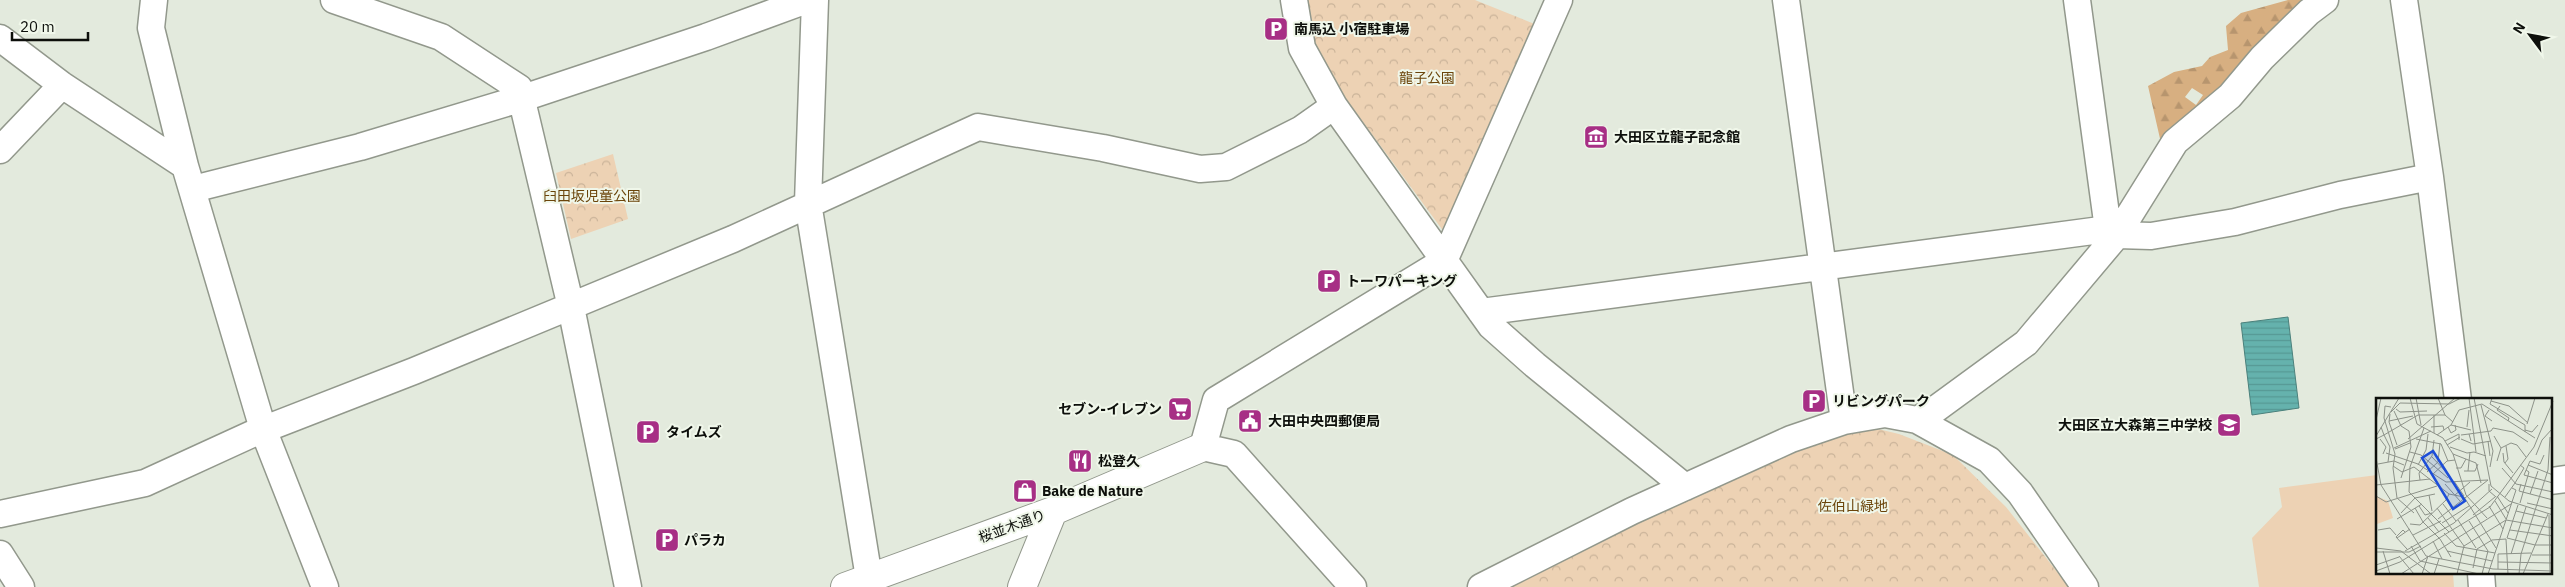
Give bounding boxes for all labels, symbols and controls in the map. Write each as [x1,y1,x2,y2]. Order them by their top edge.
scale bar [12,10,89,42]
north arrow [2505,10,2555,60]
parking icon: 南馬込 小宿駐車場 [1263,16,1289,42]
text: 20 m [20,17,55,36]
text: N [2509,19,2529,37]
place label: 南馬込 小宿駐車場 [1294,20,1409,38]
park label: 龍子公園 [1399,69,1455,87]
museum icon: 大田区立龍子記念館 [1583,124,1609,150]
place label: 大田区立龍子記念館 [1614,128,1740,146]
park label: 臼田坂児童公園 [543,187,641,205]
parking icon: トーワパーキング [1316,268,1342,294]
place label: トーワパーキング [1346,272,1457,290]
parking icon: リビングパーク [1801,388,1827,414]
place label: リビングパーク [1832,392,1930,410]
supermarket icon: セブン-イレブン [1167,396,1193,422]
inset map [2376,398,2552,574]
place label: セブン-イレブン [1058,400,1162,418]
public building icon: 大田中央四郵便局 [1237,408,1263,434]
place label: 大田中央四郵便局 [1268,412,1380,430]
school or university icon: 大田区立大森第三中学校 [2216,412,2242,438]
place label: 大田区立大森第三中学校 [2058,416,2212,434]
parking icon: タイムズ [635,419,661,445]
place label: タイムズ [666,423,722,441]
restaurant icon: 松登久 [1067,448,1093,474]
place label: 松登久 [1098,452,1140,470]
shop icon: Bake de Nature [1012,478,1038,504]
place label: Bake de Nature [1042,482,1143,500]
park label: 佐伯山緑地 [1818,497,1888,515]
street label: 桜並木通り [976,506,1048,546]
parking icon: パラカ [654,527,680,553]
place label: パラカ [684,531,726,549]

